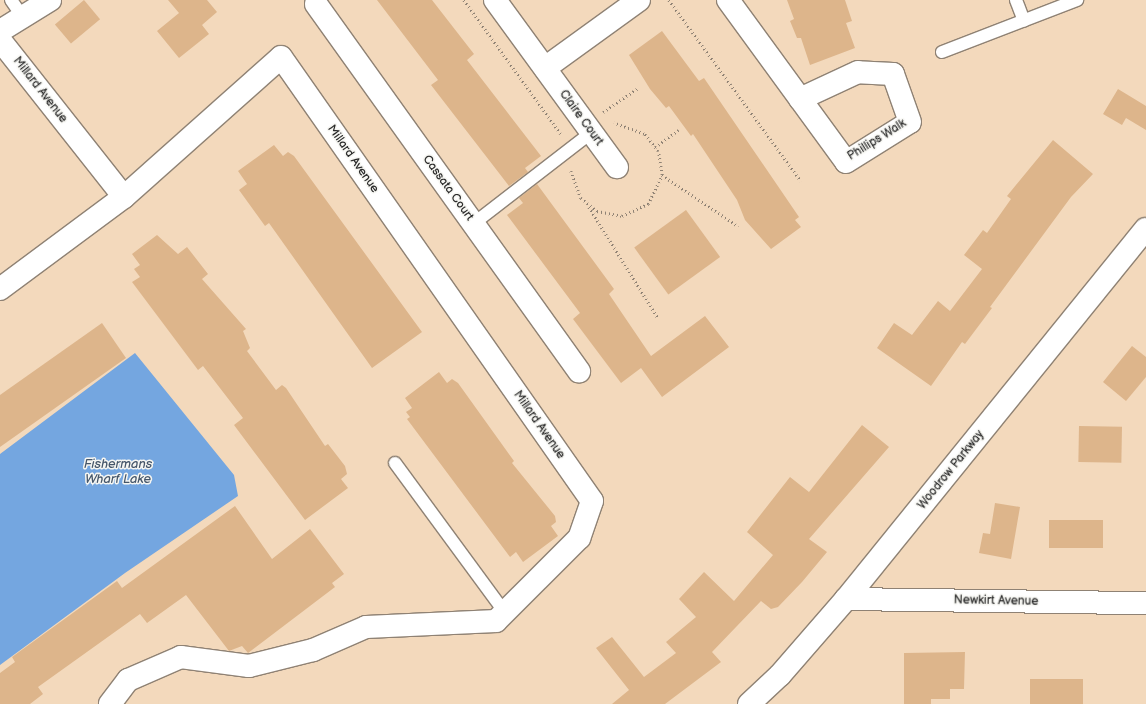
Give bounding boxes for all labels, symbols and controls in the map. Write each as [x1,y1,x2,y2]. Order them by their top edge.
street label: Millard Avenue [10,54,70,126]
street label: Claire Court [556,87,606,149]
street label: Phillips Walk [845,116,909,164]
street label: Millard Avenue [324,122,382,196]
street label: Cassata Court [419,152,477,224]
street label: Millard Avenue [510,388,568,462]
street label: Woodrow Parkway [915,428,987,512]
water label: Fishermans Wharf Lake [84,457,152,488]
street label: Newkirt Avenue [954,593,1038,609]

